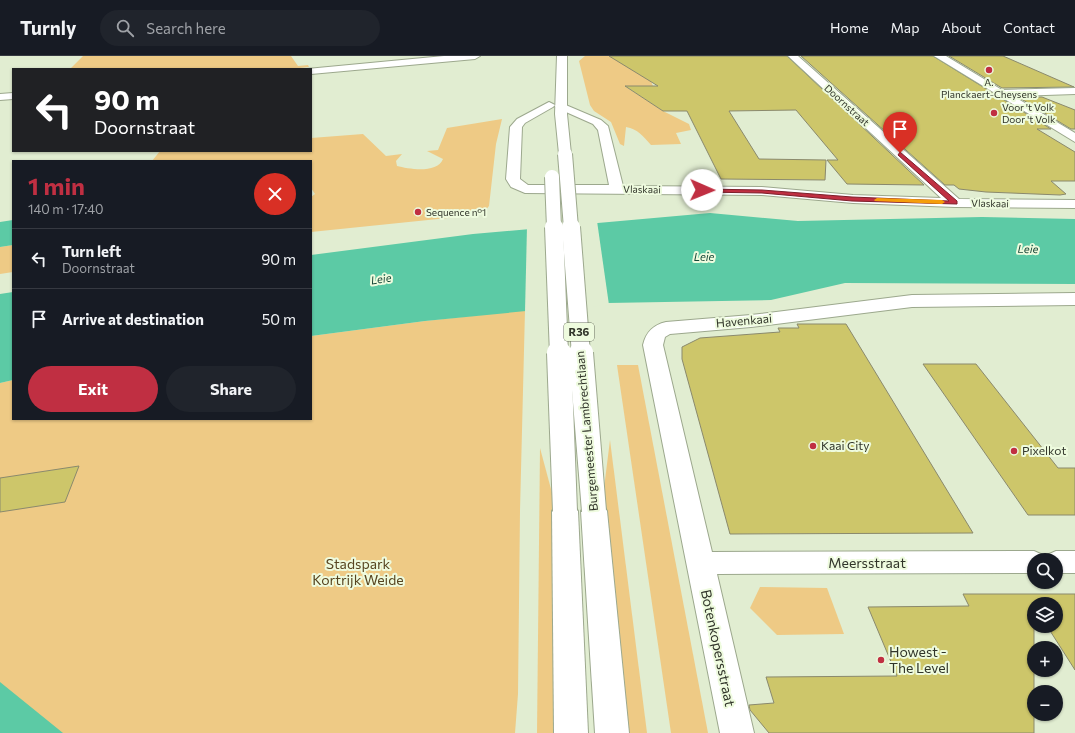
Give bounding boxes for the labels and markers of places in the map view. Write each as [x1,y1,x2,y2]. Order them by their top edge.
marker: A. Planckaert-Cheysens [984,65,994,75]
place label: A. Planckaert-Cheysens [941,76,1037,100]
place label: Voor 't Volk Door 't Volk [1002,101,1056,125]
marker: Voor 't Volk Door 't Volk [989,108,999,118]
pin [883,112,917,153]
place label: Sequence n°1 [426,206,486,218]
marker: Sequence n°1 [413,207,423,217]
place label: Kaai City [821,438,869,452]
marker: Kaai City [808,441,818,451]
place label: Pixelkot [1022,443,1066,457]
marker: Pixelkot [1009,446,1019,456]
place label: Howest - The Level [889,643,949,676]
marker: Howest - The Level [876,655,886,665]

